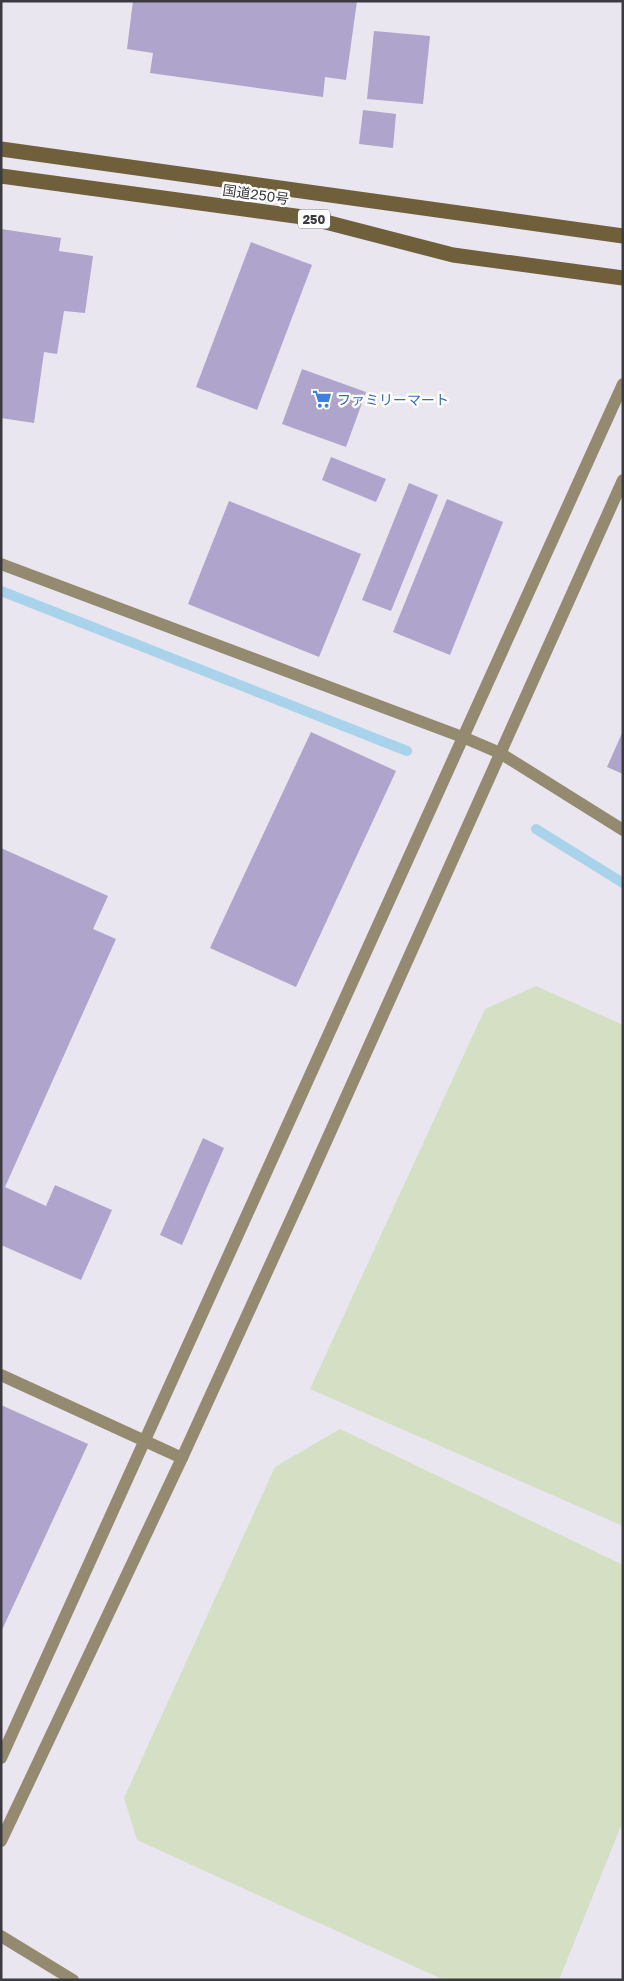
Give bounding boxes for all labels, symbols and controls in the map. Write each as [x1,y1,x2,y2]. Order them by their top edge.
street label: 国道250号 [222,181,290,207]
road number: 250 [298,210,330,228]
supermarket icon: ファミリーマート [311,388,333,410]
place label: ファミリーマート [337,391,449,408]

